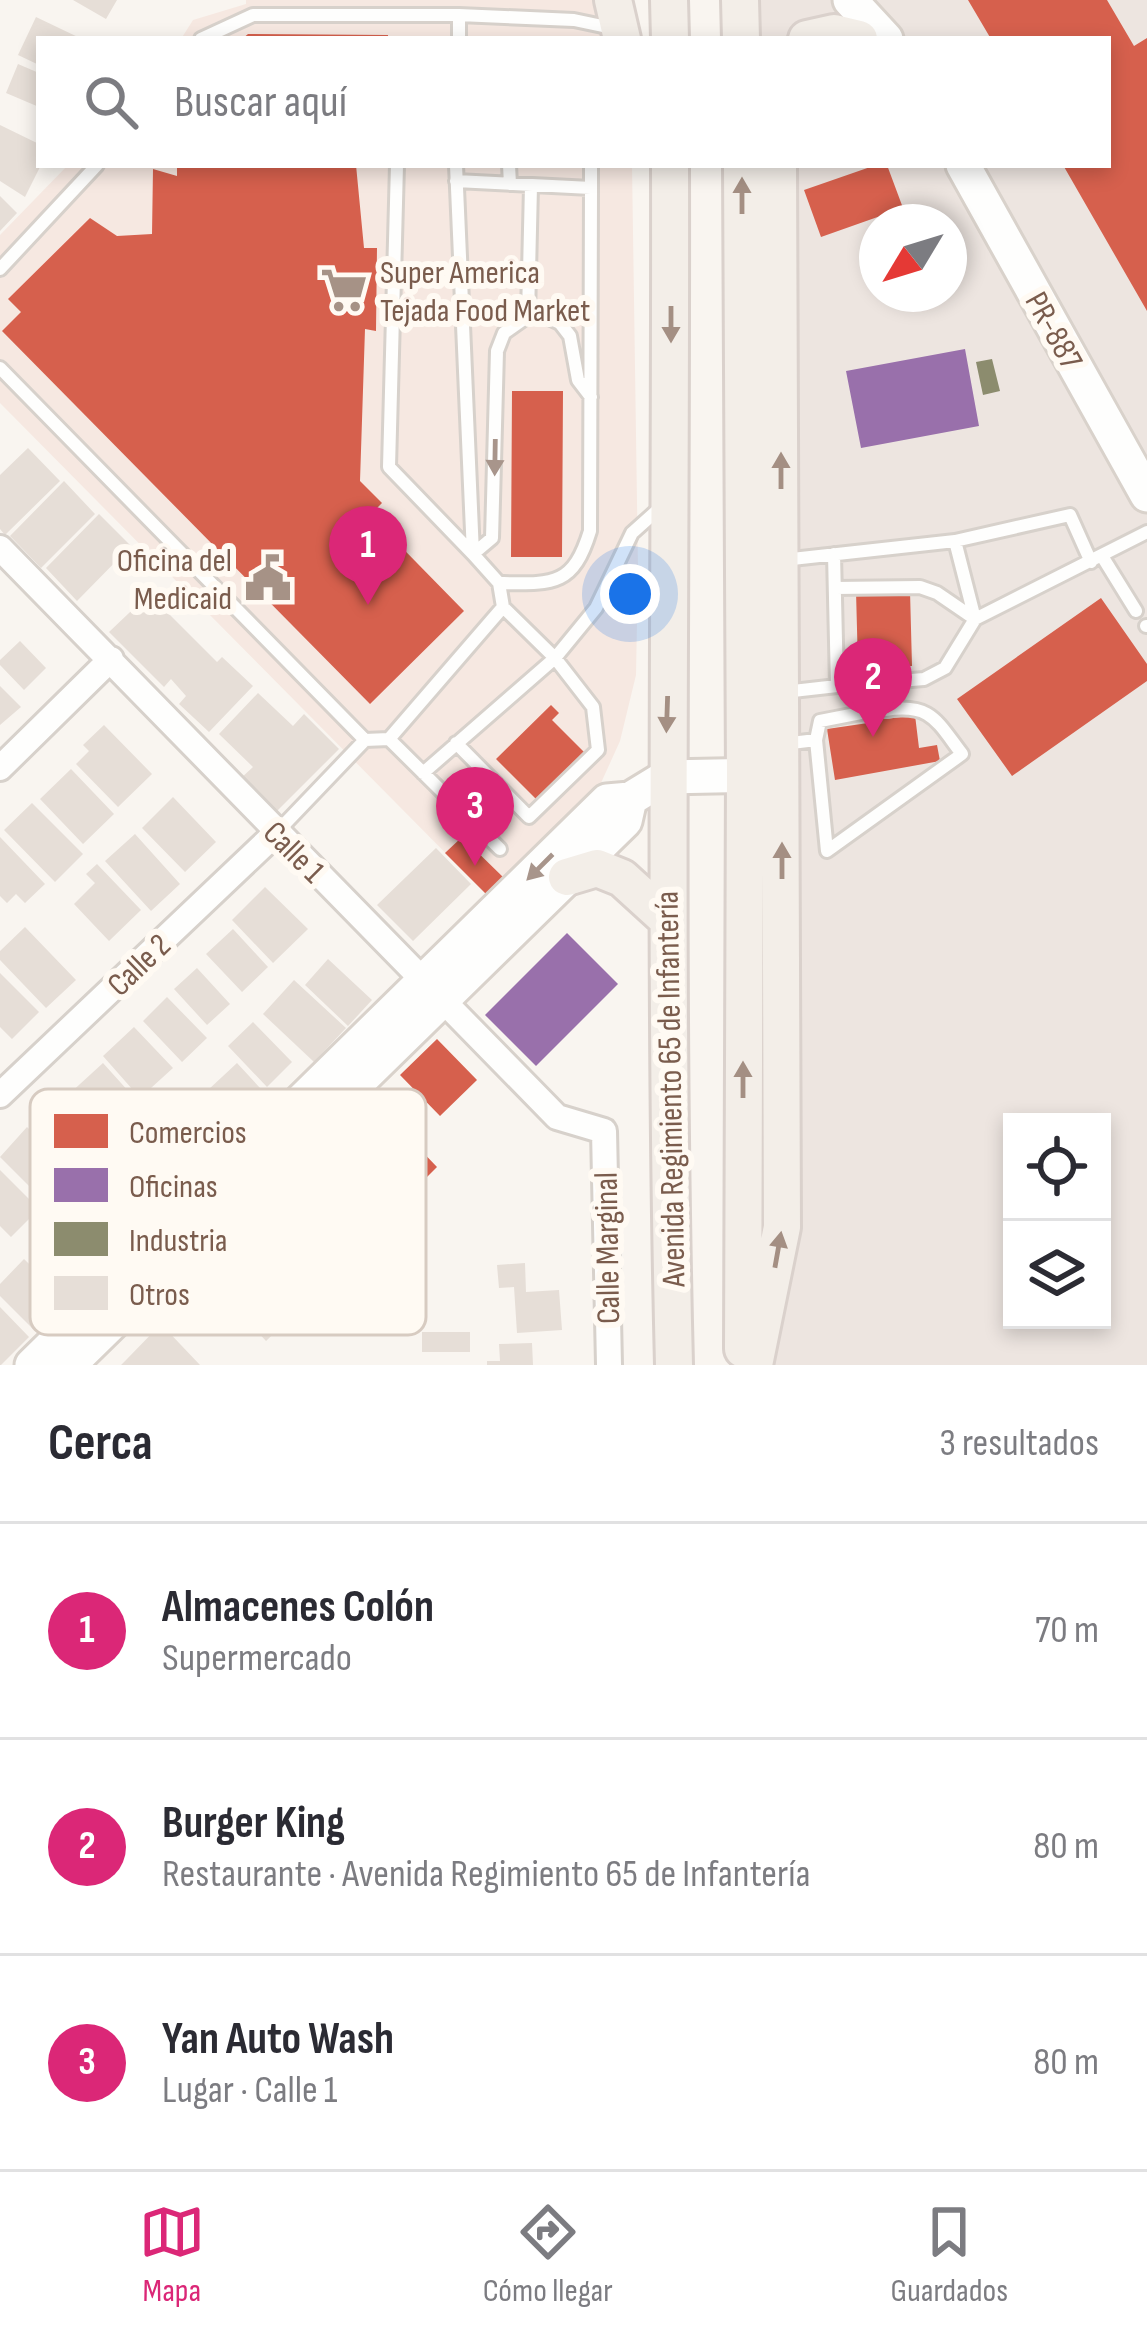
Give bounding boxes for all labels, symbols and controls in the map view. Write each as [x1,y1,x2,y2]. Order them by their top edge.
search box [36,36,1111,168]
icon: search [78,69,144,135]
text: Buscar aquí [174,75,347,130]
one-way arrow [732,176,752,214]
north arrow [859,204,967,312]
place label: Super America Tejada Food Market [380,253,590,331]
supermarket icon: Super America Tejada Food Market [319,265,369,315]
street label: PR-887 [1016,285,1091,377]
one-way arrow [661,306,680,344]
one-way arrow [485,439,505,477]
one-way arrow [771,451,790,489]
pin: 1 [329,506,407,605]
place label: Oficina del Medicaid [117,541,232,619]
public building icon: Oficina del Medicaid [243,553,293,603]
your location [600,564,660,624]
pin: 2 [834,638,912,737]
one-way arrow [657,696,676,734]
pin: 3 [436,767,514,866]
street label: Calle 1 [255,813,333,892]
one-way arrow [772,841,792,879]
one-way arrow [526,852,555,880]
street label: Avenida Regimiento 65 de Infantería [648,891,694,1288]
street label: Calle 2 [99,926,179,1005]
one-way arrow [733,1060,753,1098]
legend [30,1089,426,1335]
text: Comercios [129,1113,247,1153]
map controls [1003,1113,1111,1329]
button: locate [1003,1113,1111,1221]
text: Oficinas [129,1167,218,1207]
street label: Calle Marginal [587,1172,629,1324]
text: Industria [129,1221,228,1261]
button: layers [1003,1221,1111,1329]
one-way arrow [770,1231,788,1269]
text: Otros [129,1275,190,1315]
text: Cerca [48,1413,153,1474]
text: 3 resultados [939,1420,1099,1467]
text: Almacenes Colón [162,1580,434,1635]
text: 1 [79,1607,95,1654]
text: 70 m [1035,1607,1099,1654]
text: Supermercado [162,1635,352,1682]
text: Burger King [162,1796,345,1851]
text: 2 [78,1823,96,1870]
text: 80 m [1033,1823,1099,1870]
text: Restaurante · Avenida Regimiento 65 de Infantería [162,1851,810,1898]
text: Yan Auto Wash [162,2012,394,2067]
text: 3 [78,2039,96,2086]
text: 80 m [1033,2039,1099,2086]
text: Lugar · Calle 1 [162,2067,337,2114]
tab: Mapa [139,2199,205,2311]
tab: Cómo llegar [483,2199,613,2311]
tab: Guardados [890,2199,1008,2311]

